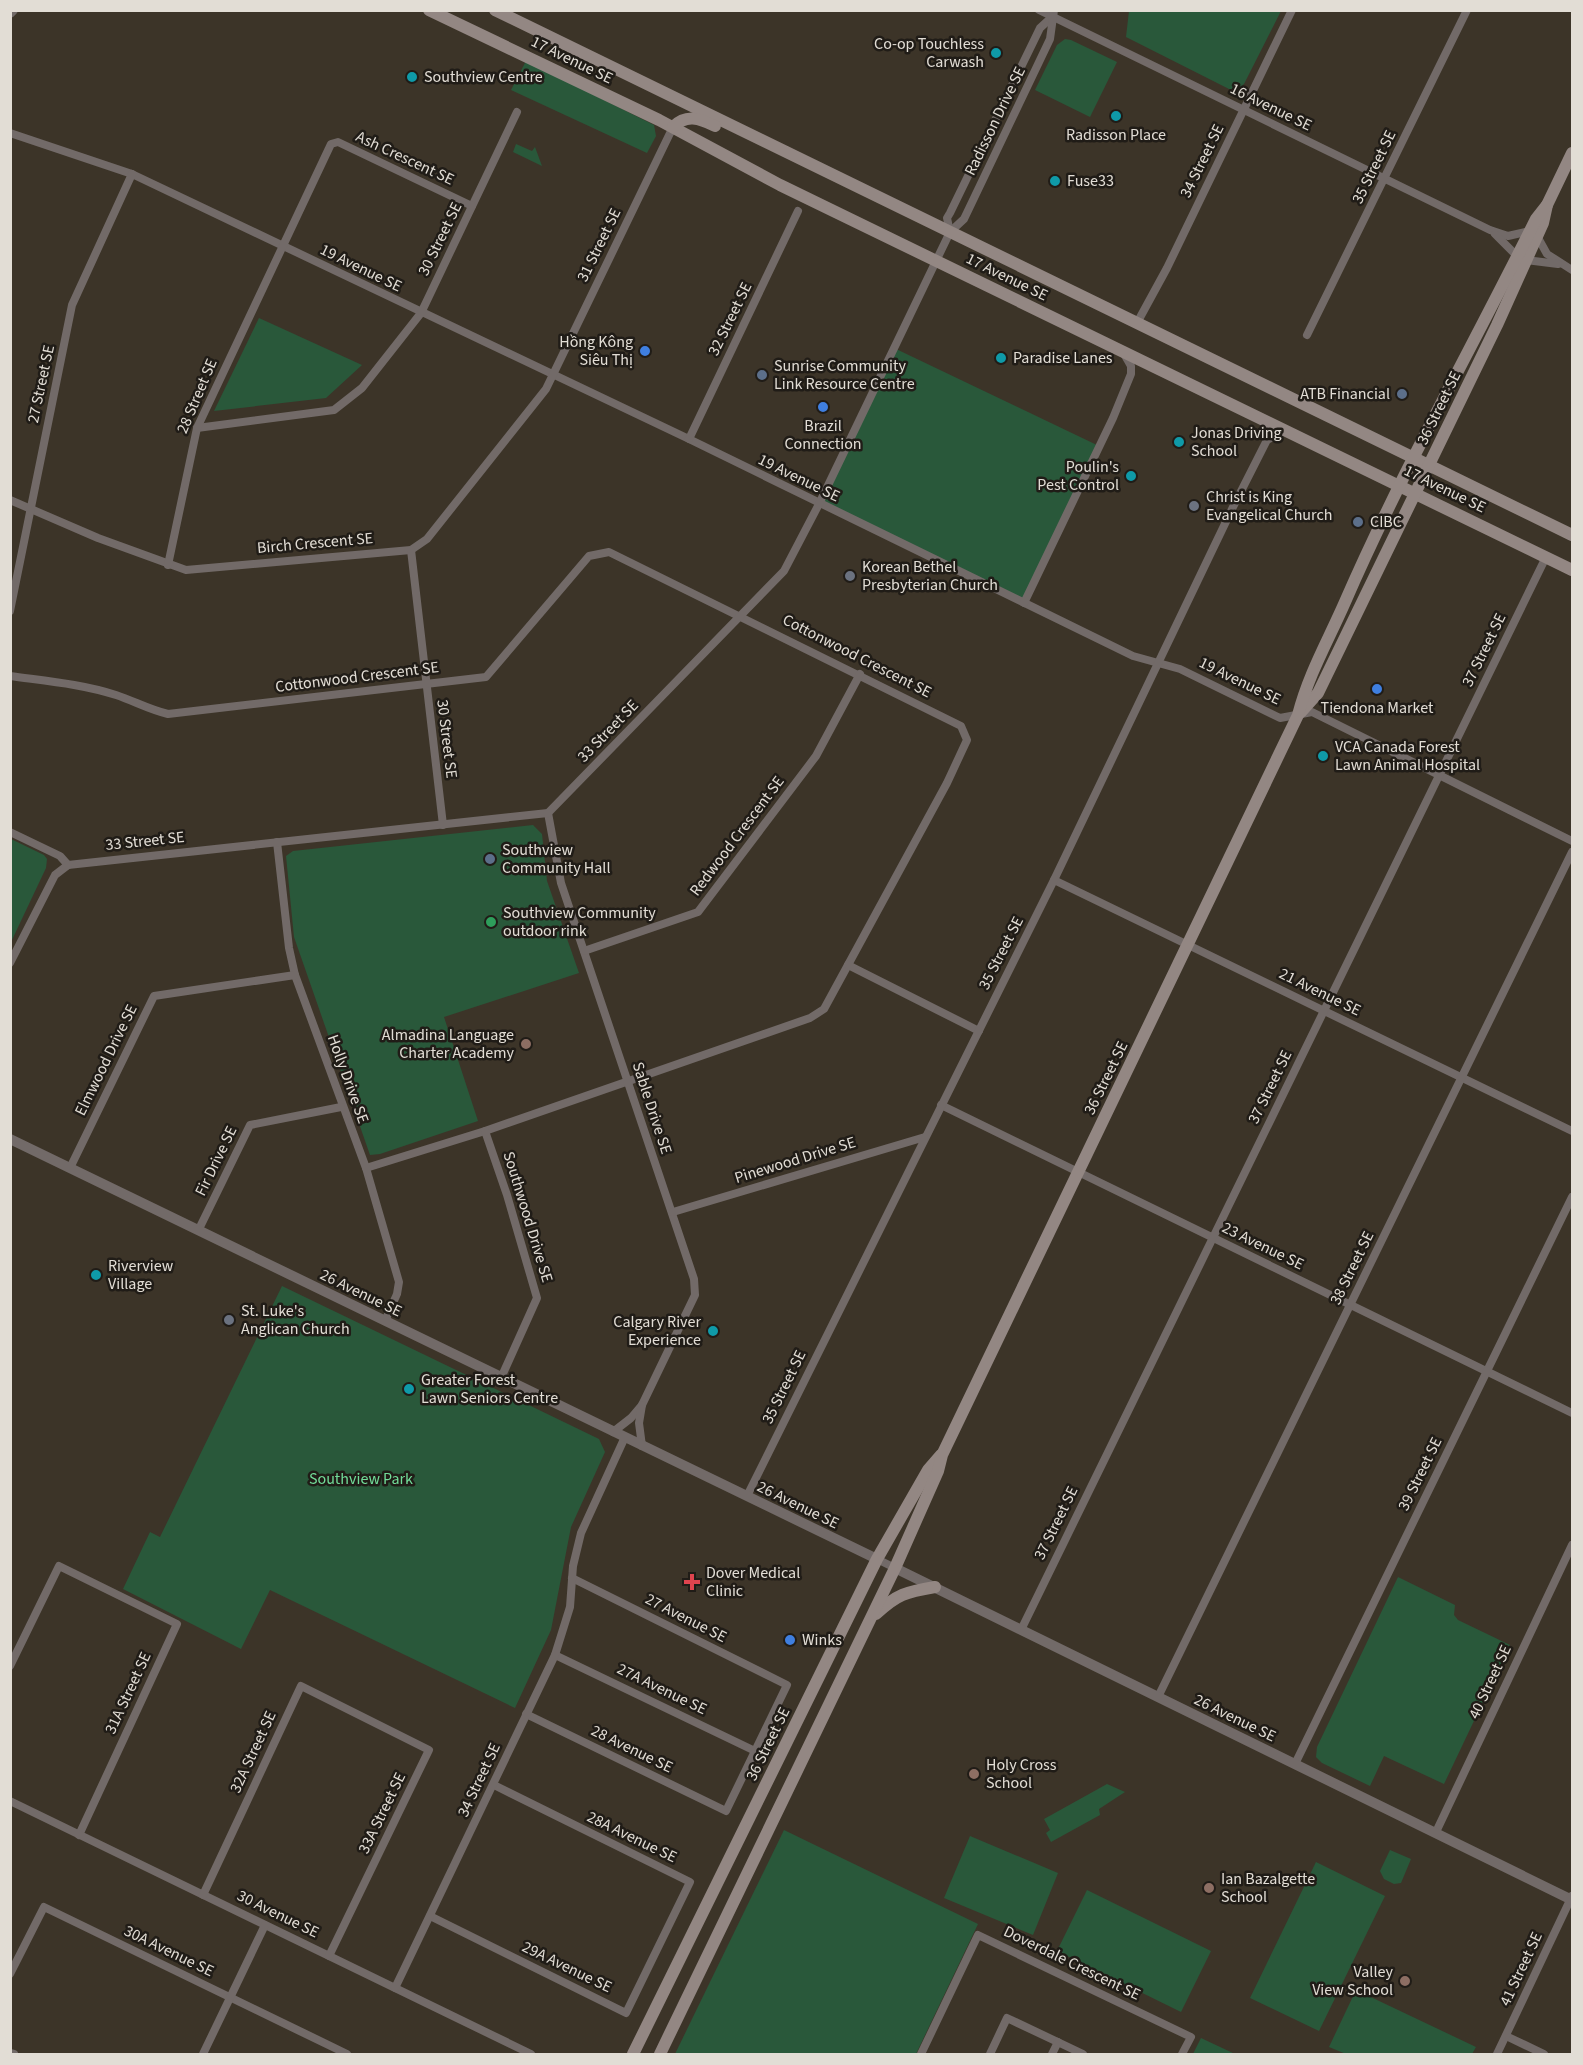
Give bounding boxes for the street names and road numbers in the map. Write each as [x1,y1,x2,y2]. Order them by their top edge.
street label: 17 Avenue SE [527,31,617,89]
street label: Radisson Drive SE [959,63,1031,179]
street label: 16 Avenue SE [1226,78,1316,136]
street label: 34 Street SE [1175,121,1229,201]
street label: Ash Crescent SE [352,126,458,190]
street label: 35 Street SE [1347,127,1401,207]
street label: 30 Street SE [413,199,467,279]
street label: 31 Street SE [572,205,626,285]
street label: 19 Avenue SE [316,239,406,297]
street label: 17 Avenue SE [962,248,1052,306]
street label: 32 Street SE [703,279,757,359]
street label: 27 Street SE [22,343,60,425]
street label: 28 Street SE [171,355,223,437]
street label: 36 Street SE [1412,368,1466,448]
street label: 19 Avenue SE [754,449,844,507]
street label: 17 Avenue SE [1400,460,1490,518]
street label: Birch Crescent SE [256,527,374,559]
street label: Cottonwood Crescent SE [779,609,935,703]
street label: 37 Street SE [1457,610,1511,690]
street label: 19 Avenue SE [1195,652,1285,710]
street label: Cottonwood Crescent SE [274,656,440,698]
street label: 33 Street SE [573,695,643,767]
street label: 30 Street SE [431,698,463,780]
street label: Redwood Crescent SE [685,771,789,901]
street label: 33 Street SE [104,826,186,856]
street label: 35 Street SE [973,913,1029,993]
street label: 21 Avenue SE [1275,963,1365,1021]
street label: Elmwood Drive SE [69,1001,143,1119]
street label: Holly Drive SE [322,1032,374,1126]
street label: 36 Street SE [1079,1038,1133,1118]
street label: 37 Street SE [1243,1047,1297,1127]
street label: Sable Drive SE [627,1059,677,1157]
street label: Fir Drive SE [190,1122,242,1200]
street label: Pinewood Drive SE [732,1131,858,1189]
street label: Southwood Drive SE [498,1149,558,1285]
street label: 23 Avenue SE [1218,1217,1308,1275]
street label: 38 Street SE [1325,1228,1379,1308]
street label: 26 Avenue SE [316,1264,406,1322]
street label: 35 Street SE [757,1347,811,1427]
street label: 39 Street SE [1393,1434,1447,1514]
street label: 26 Avenue SE [753,1476,843,1534]
street label: 37 Street SE [1029,1483,1083,1563]
street label: 27 Avenue SE [642,1588,730,1648]
street label: 40 Street SE [1463,1641,1517,1723]
street label: 31A Street SE [99,1648,157,1738]
street label: 27A Avenue SE [613,1658,711,1720]
street label: 26 Avenue SE [1190,1689,1280,1747]
street label: 36 Street SE [741,1704,795,1784]
street label: 32A Street SE [224,1707,282,1797]
street label: 28 Avenue SE [587,1720,677,1778]
street label: 34 Street SE [452,1739,506,1821]
street label: 33A Street SE [353,1769,411,1857]
street label: 28A Avenue SE [583,1806,681,1868]
street label: 30 Avenue SE [233,1885,323,1943]
street label: 30A Avenue SE [120,1920,218,1982]
street label: Doverdale Crescent SE [1000,1920,1144,2006]
street label: 41 Street SE [1494,1928,1548,2010]
street label: 29A Avenue SE [518,1936,616,1998]

